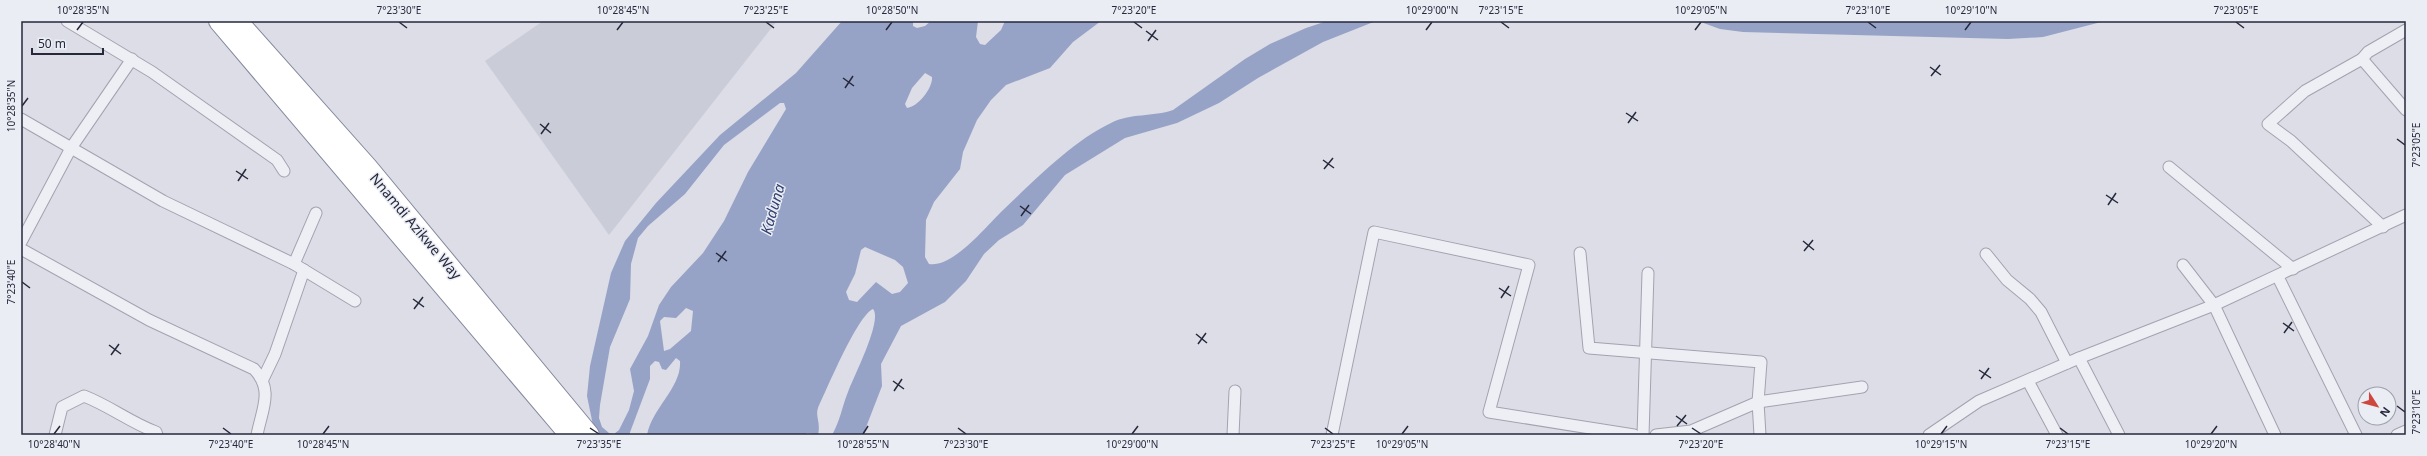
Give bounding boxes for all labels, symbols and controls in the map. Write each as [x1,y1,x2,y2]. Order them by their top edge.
text: 10°28'35"N [57,3,109,17]
text: 7°23'30"E [377,3,421,17]
text: 10°28'45"N [597,3,649,17]
text: 7°23'25"E [744,3,788,17]
text: 10°28'50"N [866,3,918,17]
text: 7°23'20"E [1112,3,1156,17]
text: 10°29'00"N [1406,3,1458,17]
text: 7°23'15"E [1479,3,1523,17]
text: 10°29'05"N [1675,3,1727,17]
text: 7°23'10"E [1846,3,1890,17]
text: 10°29'10"N [1945,3,1997,17]
text: 7°23'05"E [2214,3,2258,17]
scale bar [32,30,103,56]
text: 50 m [38,35,66,52]
text: 10°28'35"N [4,80,18,132]
text: 7°23'05"E [2409,123,2423,167]
street label: Nnamdi Azikwe Way [366,169,467,284]
water label: Kaduna [755,181,789,237]
text: 7°23'40"E [4,260,18,304]
north arrow [2357,386,2397,426]
text: 7°23'10"E [2409,390,2423,434]
text: N [2377,404,2394,420]
text: 10°28'40"N [28,437,80,451]
text: 7°23'40"E [209,437,253,451]
text: 10°28'45"N [297,437,349,451]
text: 7°23'35"E [577,437,621,451]
text: 10°28'55"N [837,437,889,451]
text: 7°23'30"E [944,437,988,451]
text: 10°29'00"N [1106,437,1158,451]
text: 7°23'25"E [1311,437,1355,451]
text: 10°29'05"N [1376,437,1428,451]
text: 7°23'20"E [1679,437,1723,451]
text: 10°29'15"N [1915,437,1967,451]
text: 7°23'15"E [2046,437,2090,451]
text: 10°29'20"N [2185,437,2237,451]

